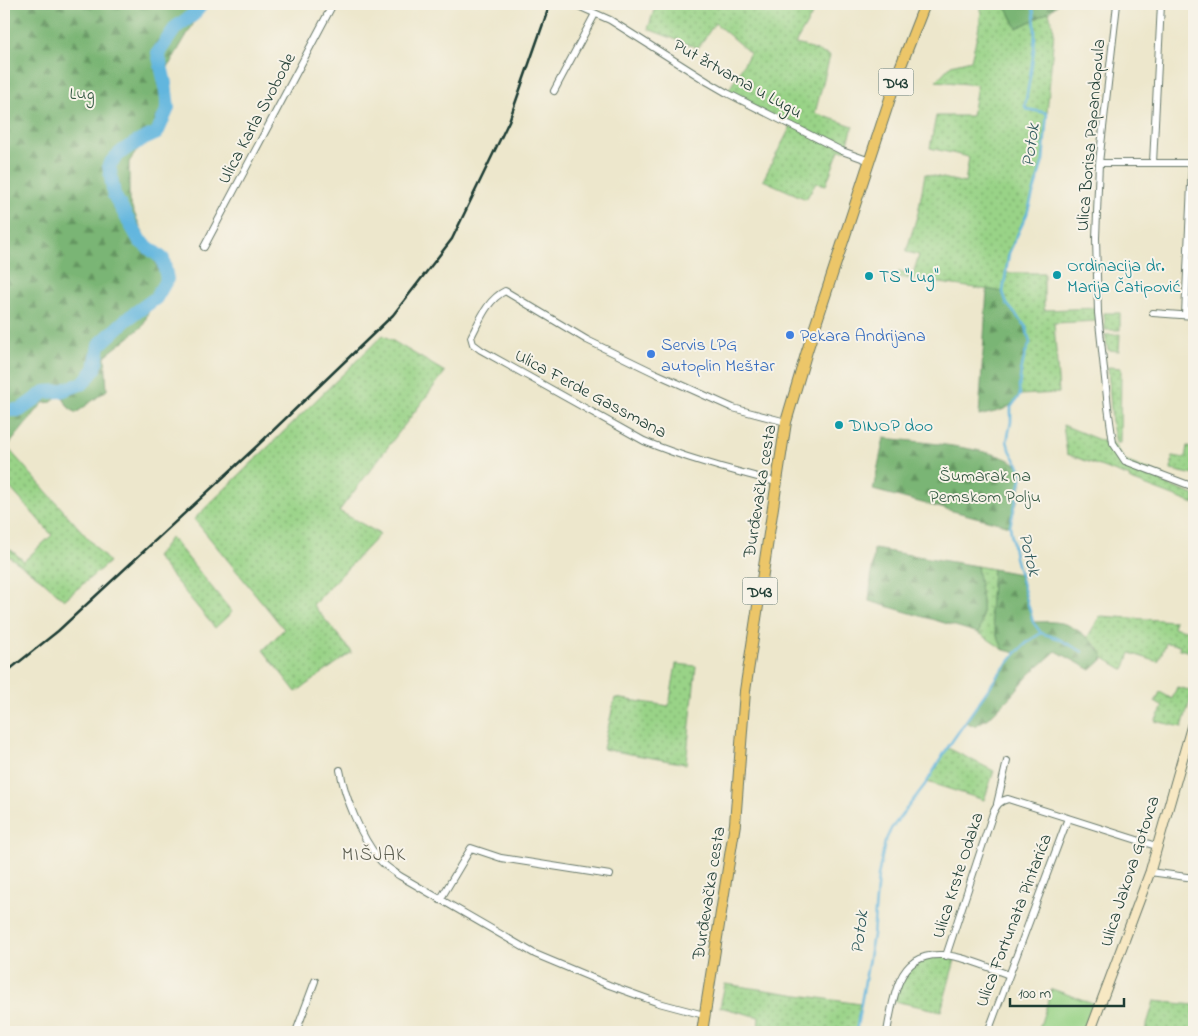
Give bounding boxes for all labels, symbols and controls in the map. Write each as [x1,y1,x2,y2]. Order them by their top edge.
street label: Put žrtvama u Lugu [667,33,806,127]
street label: Ulica Borisa Papandopula [1071,38,1113,233]
street label: Ulica Karla Svobode [212,48,304,189]
road number: D43 [878,68,914,95]
park label: Lug [69,82,95,109]
water label: Potok [1015,121,1048,169]
place label: Ordinacija dr. Marija Čatipović [1067,254,1181,301]
place label: TS "Lug" [879,265,939,292]
marker: Ordinacija dr. Marija Čatipović [1051,269,1063,281]
marker: TS "Lug" [863,270,875,282]
place label: Pekara Andrijana [800,324,926,350]
marker: Pekara Andrijana [784,329,796,341]
place label: Servis LPG autoplin Meštar [661,333,775,380]
street label: Ulica Ferde Gassmana [509,344,671,446]
marker: Servis LPG autoplin Meštar [645,348,657,360]
place label: DINOP doo [848,414,933,440]
marker: DINOP doo [833,419,845,431]
street label: Đurđevačka cesta [737,423,784,561]
park label: Šumarak na Pemskom Polju [929,464,1041,511]
water label: Potok [1010,530,1047,580]
road number: D43 [742,578,778,604]
street label: Ulica Jakova Gotovca [1094,793,1168,951]
street label: Ulica Krste Odaka [926,809,992,942]
street label: Đurđevačka cesta [686,825,733,963]
street label: Ulica Fortunata Pintarića [970,830,1060,1011]
district label: MIŠJAK [342,842,406,869]
water label: Potok [844,908,877,956]
scale bar [1010,976,1124,1008]
text: 100 m [1018,983,1051,1005]

